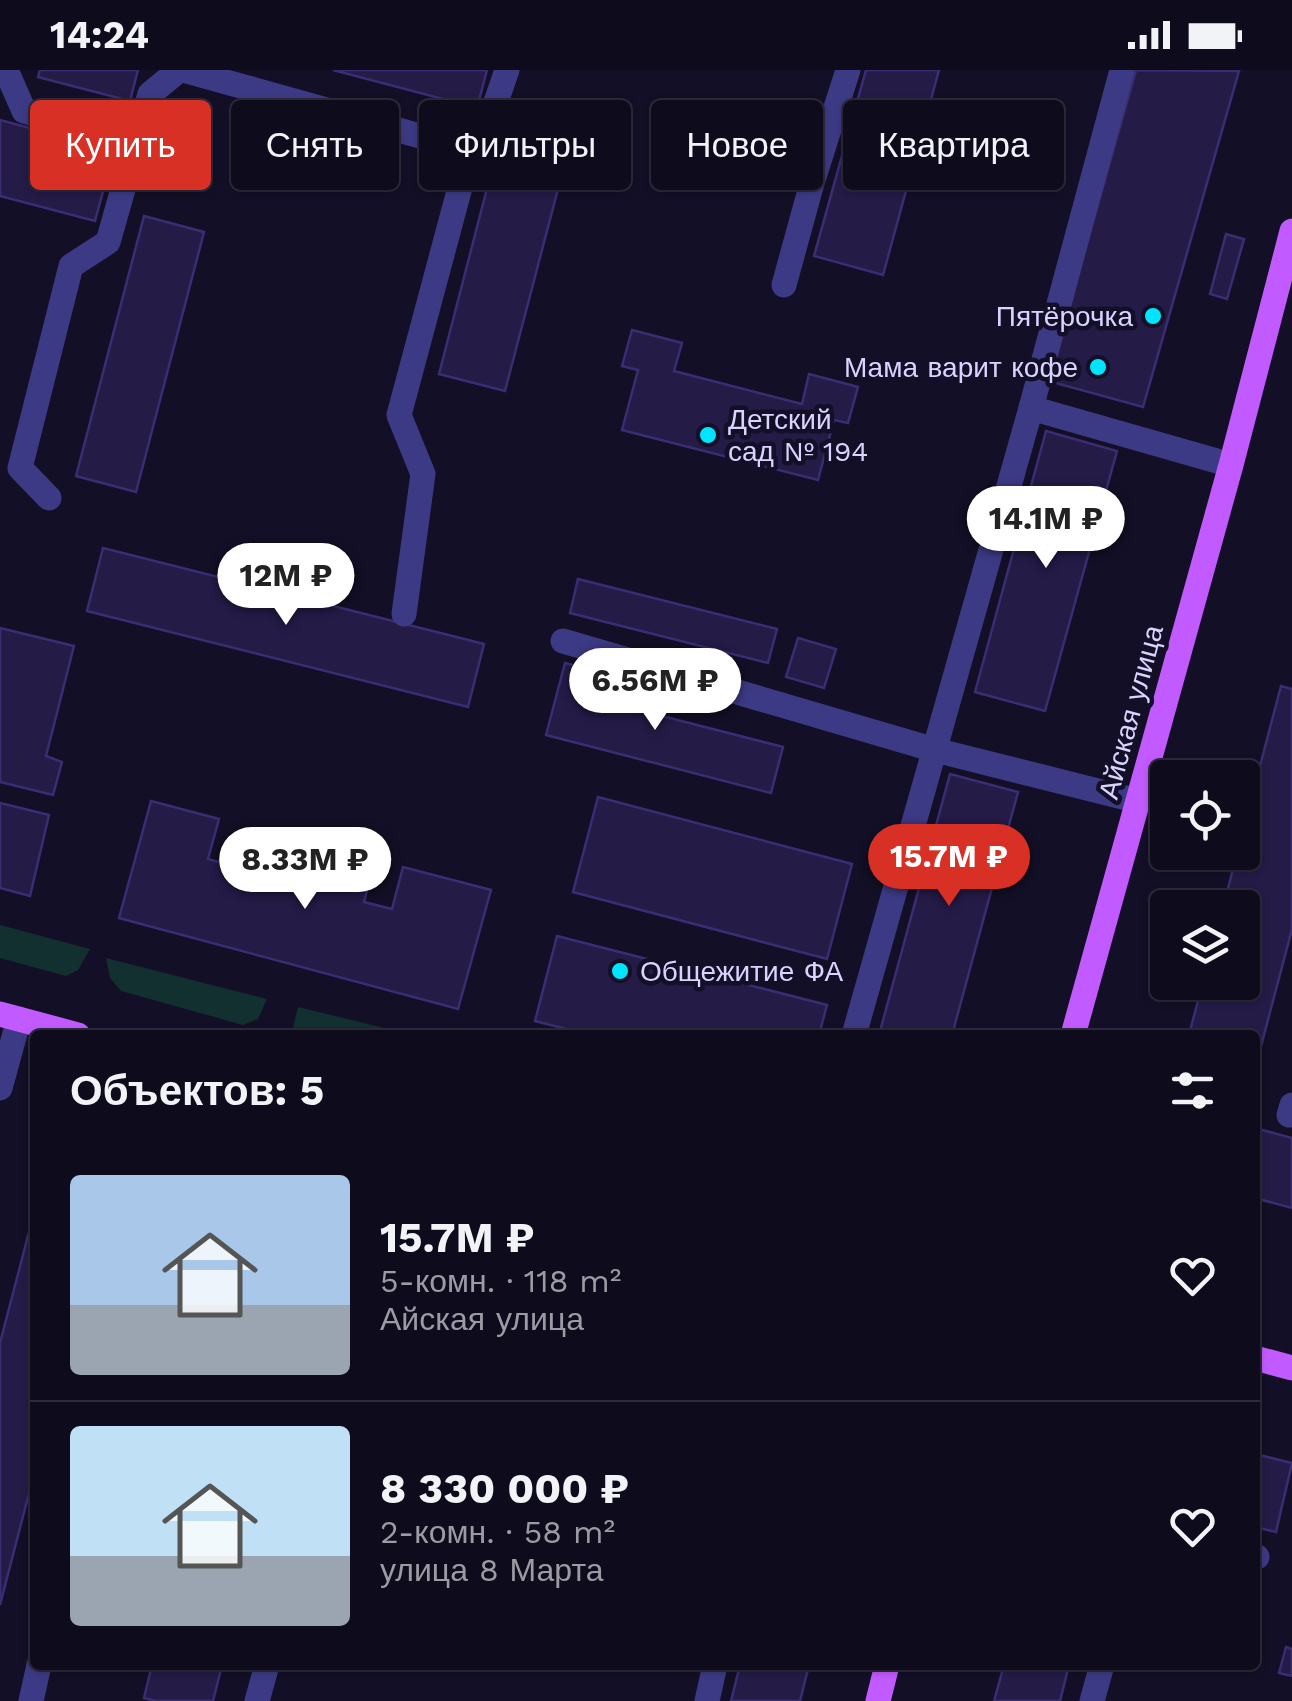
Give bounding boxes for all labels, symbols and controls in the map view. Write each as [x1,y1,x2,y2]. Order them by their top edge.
text: 14:24 [50,13,149,57]
chip: Купить [30,100,211,190]
chip: Снять [231,100,399,190]
chip: Фильтры [419,100,631,190]
chip: Новое [651,100,823,190]
chip: Квартира [843,100,1064,190]
place label: Пятёрочка [996,300,1133,333]
marker: Пятёрочка [1142,305,1164,327]
place label: Мама варит кофе [844,351,1078,384]
marker: Мама варит кофе [1087,356,1109,378]
place label: Детский сад № 194 [728,403,868,468]
marker: Детский сад № 194 [697,424,719,446]
pin: 14.1M ₽ [954,486,1138,571]
text: 14.1M ₽ [989,499,1103,537]
pin: 12M ₽ [216,543,356,628]
text: 12M ₽ [239,556,333,594]
street label: Айская улица [1092,621,1170,802]
pin: 6.56M ₽ [563,648,747,733]
text: 6.56M ₽ [591,661,719,699]
map controls [1150,760,1260,1000]
button: locate [1150,760,1260,870]
pin: 15.7M ₽ [857,824,1041,909]
pin: 8.33M ₽ [213,827,397,912]
text: 15.7M ₽ [890,837,1008,875]
text: 8.33M ₽ [241,840,369,878]
button: layers [1150,890,1260,1000]
place label: Общежитие ФА [640,955,843,988]
marker: Общежитие ФА [609,960,631,982]
icon: filters [1165,1063,1220,1118]
text: Объектов: 5 [70,1066,324,1115]
text: 15.7M ₽ [380,1213,535,1262]
icon: home [150,1215,270,1335]
icon: heart [1165,1248,1220,1303]
text: 5-комн. · 118 m² [380,1262,621,1300]
text: Айская улица [380,1300,584,1338]
text: 8 330 000 ₽ [380,1464,629,1513]
icon: home [150,1466,270,1586]
icon: heart [1165,1499,1220,1554]
text: 2-комн. · 58 m² [380,1513,615,1551]
text: улица 8 Марта [380,1551,604,1589]

